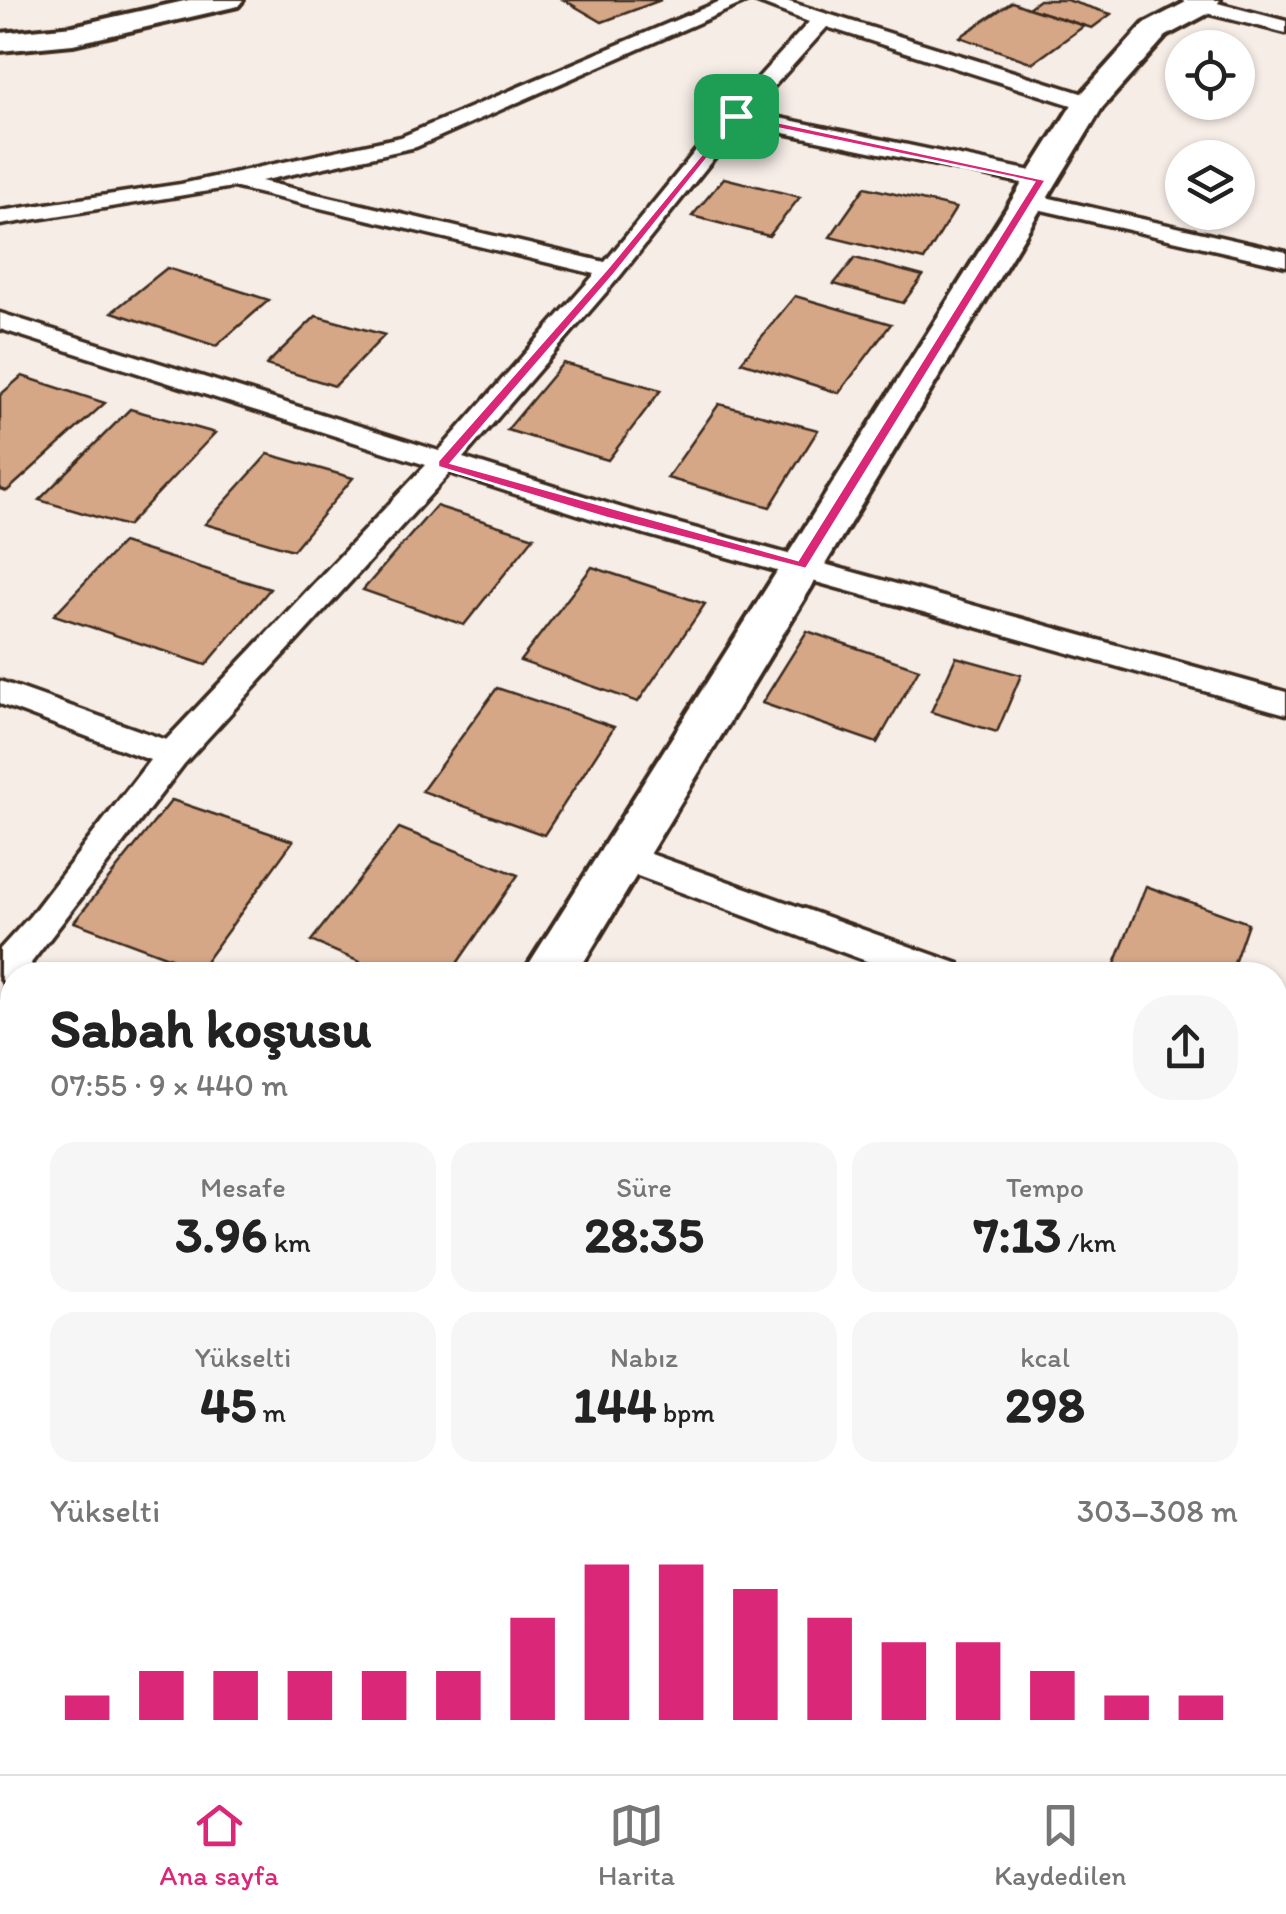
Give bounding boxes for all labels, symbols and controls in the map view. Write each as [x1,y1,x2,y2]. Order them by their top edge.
map controls [1165,30,1255,230]
button: locate [1165,30,1255,120]
pin [694,74,779,159]
icon: arrive [709,89,764,144]
button: layers [1165,140,1255,230]
text: Sabah koşusu [50,995,371,1061]
button: share [1133,995,1238,1100]
text: 07:55 · 9 × 440 m [50,1066,288,1104]
text: Mesafe [200,1170,286,1204]
text: Süre [616,1170,672,1204]
text: Tempo [1006,1170,1084,1204]
text: 3.96 [175,1204,267,1265]
text: 28:35 [584,1204,704,1265]
text: 7:13 [974,1204,1061,1265]
text: km [267,1225,311,1259]
text: /km [1061,1225,1116,1259]
text: Yükselti [195,1340,291,1374]
text: Nabız [610,1340,678,1374]
text: kcal [1020,1340,1070,1374]
text: 45 [200,1374,256,1435]
text: 144 [573,1374,657,1435]
text: 298 [1005,1374,1085,1435]
text: m [256,1395,286,1429]
text: bpm [657,1395,715,1429]
text: Yükselti [50,1492,160,1530]
text: 303–308 m [1077,1492,1238,1530]
tab: Ana sayfa [160,1798,279,1892]
tab: Harita [598,1798,675,1892]
tab: Kaydedilen [994,1798,1126,1892]

